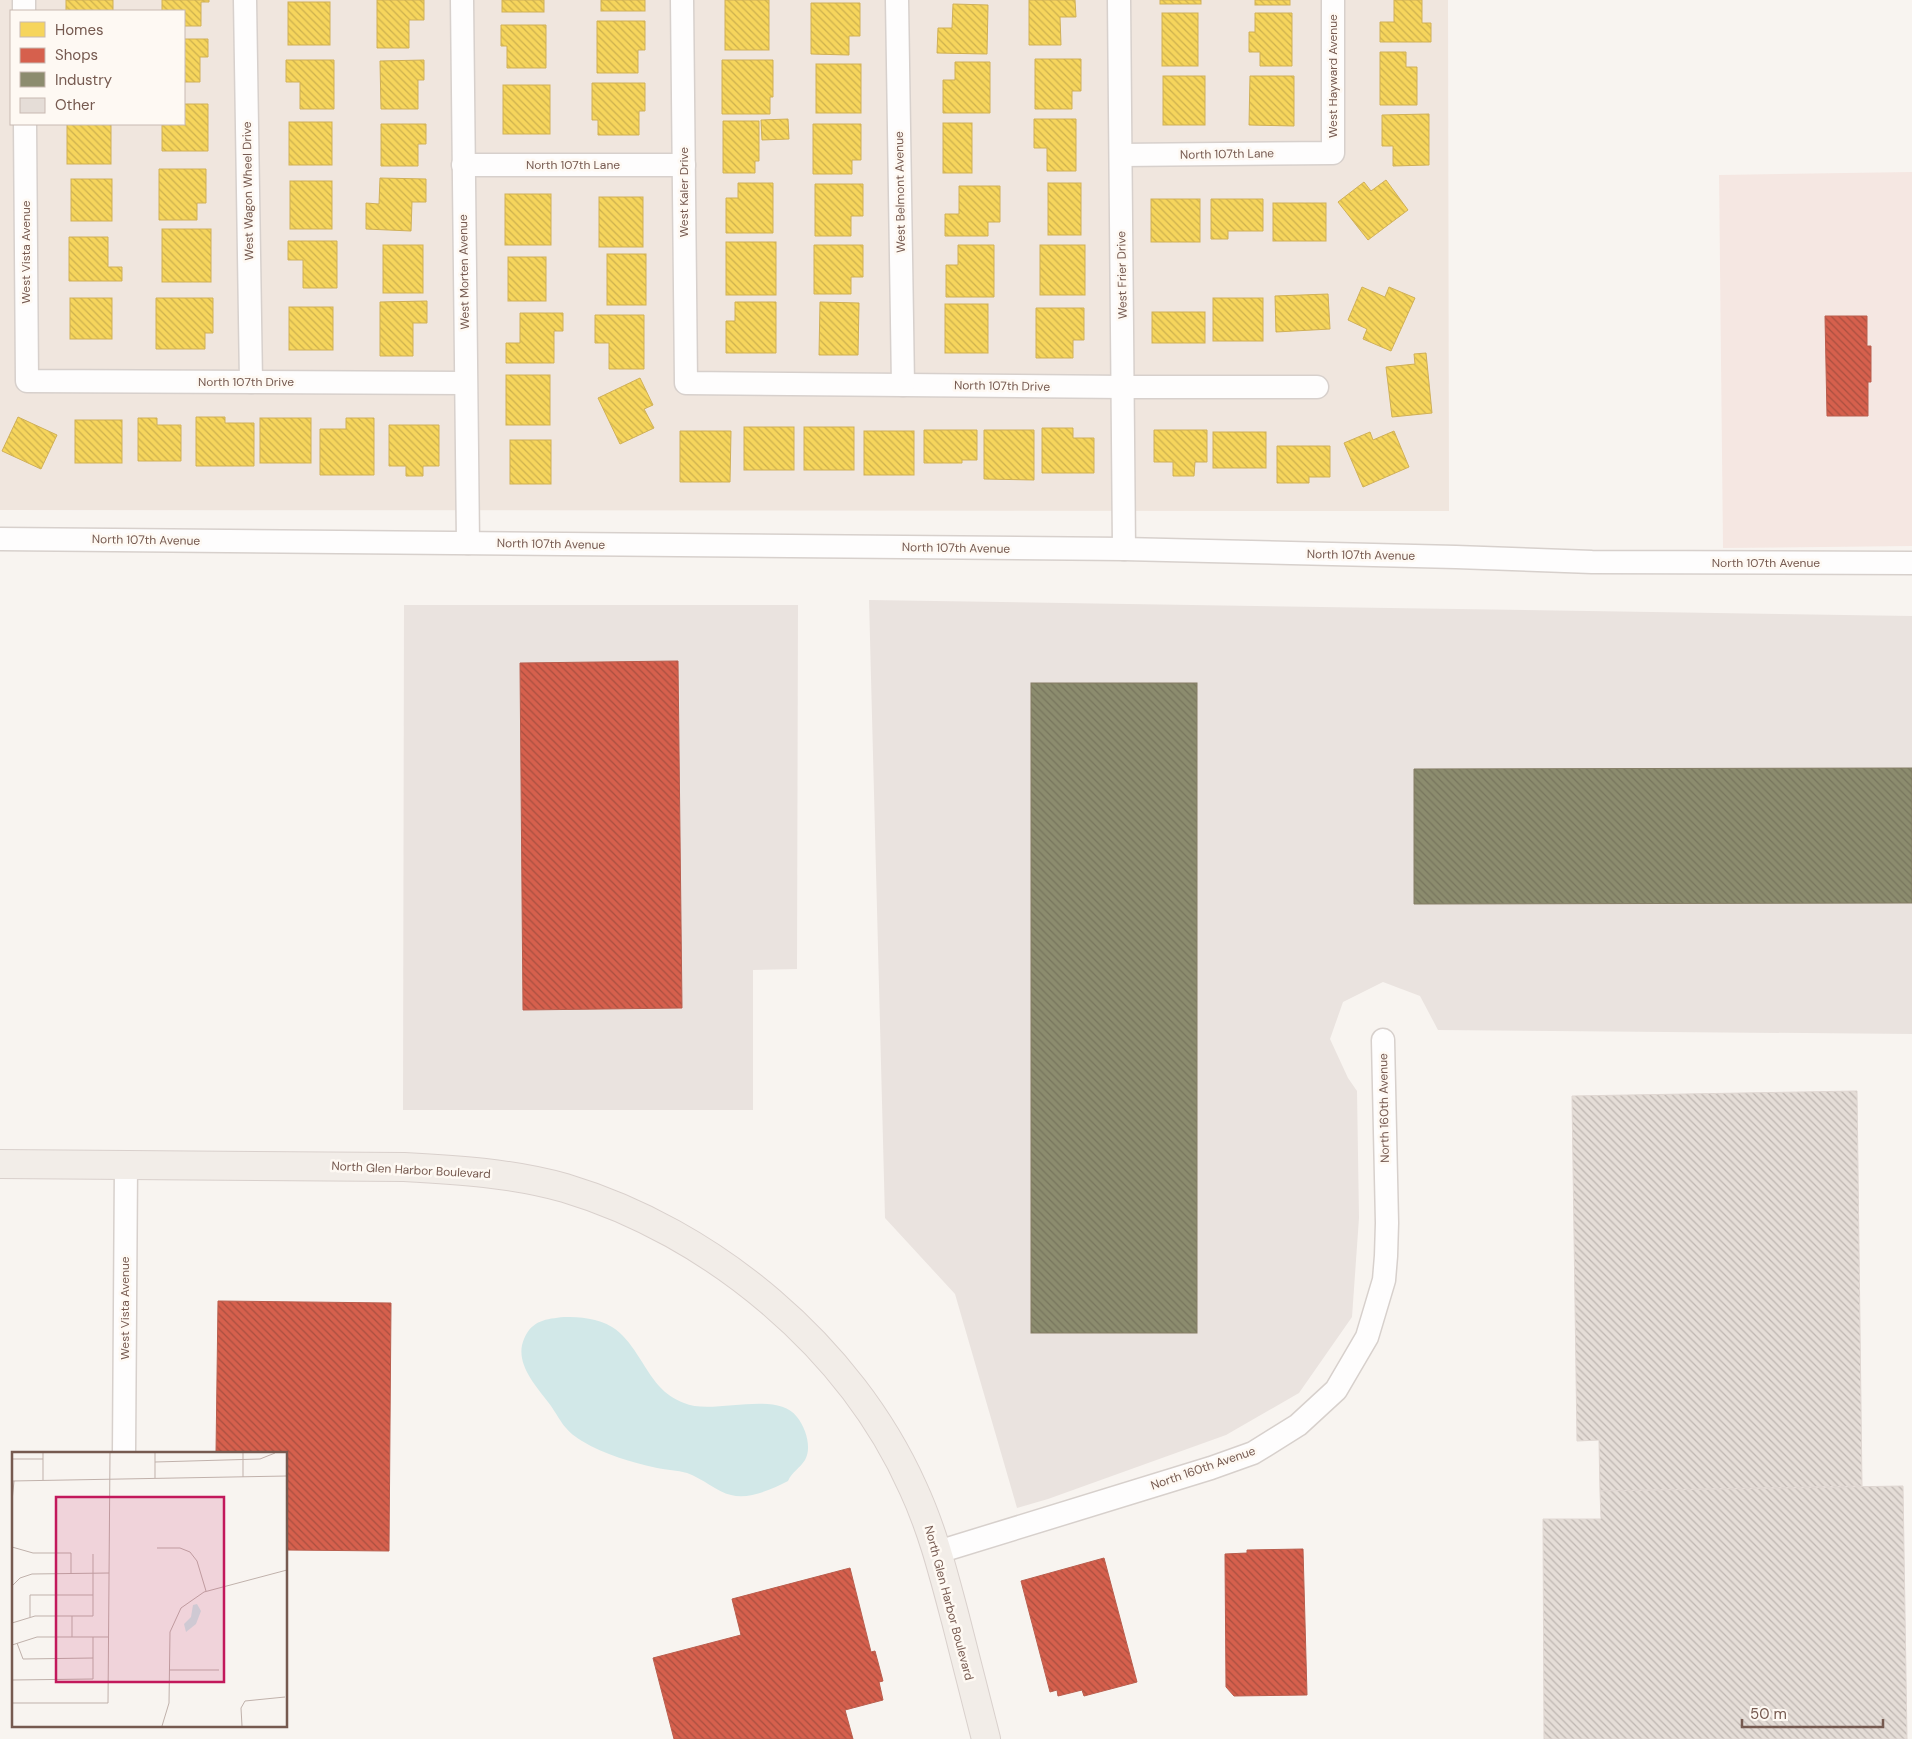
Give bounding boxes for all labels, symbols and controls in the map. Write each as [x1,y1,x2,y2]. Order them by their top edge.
legend [10,10,185,125]
street label: West Hayward Avenue [1325,14,1341,138]
text: Homes [55,20,104,40]
text: Shops [55,45,98,65]
text: Industry [55,70,113,90]
text: Other [55,95,96,115]
street label: West Wagon Wheel Drive [239,121,257,261]
street label: West Belmont Avenue [891,131,909,253]
street label: North 107th Lane [1180,145,1274,163]
street label: West Kaler Drive [676,147,692,237]
street label: North 107th Lane [526,157,620,173]
street label: West Vista Avenue [18,200,34,304]
street label: West Morten Avenue [455,214,473,330]
street label: West Frier Drive [1113,231,1131,319]
street label: North 107th Drive [198,374,294,390]
street label: North 107th Drive [954,377,1050,395]
street label: North 107th Avenue [92,531,201,549]
street label: North 107th Avenue [497,535,606,553]
street label: North 107th Avenue [902,539,1011,557]
street label: North 107th Avenue [1307,546,1416,564]
street label: North 107th Avenue [1712,555,1820,571]
street label: North 160th Avenue [1375,1053,1393,1163]
street label: North Glen Harbor Boulevard [331,1158,491,1182]
street label: West Vista Avenue [117,1256,133,1360]
street label: North 160th Avenue [1149,1443,1258,1493]
inset map [12,1452,288,1726]
street label: North Glen Harbor Boulevard [921,1524,977,1682]
scale bar [1742,1696,1883,1728]
text: 50 m [1750,1704,1787,1724]

